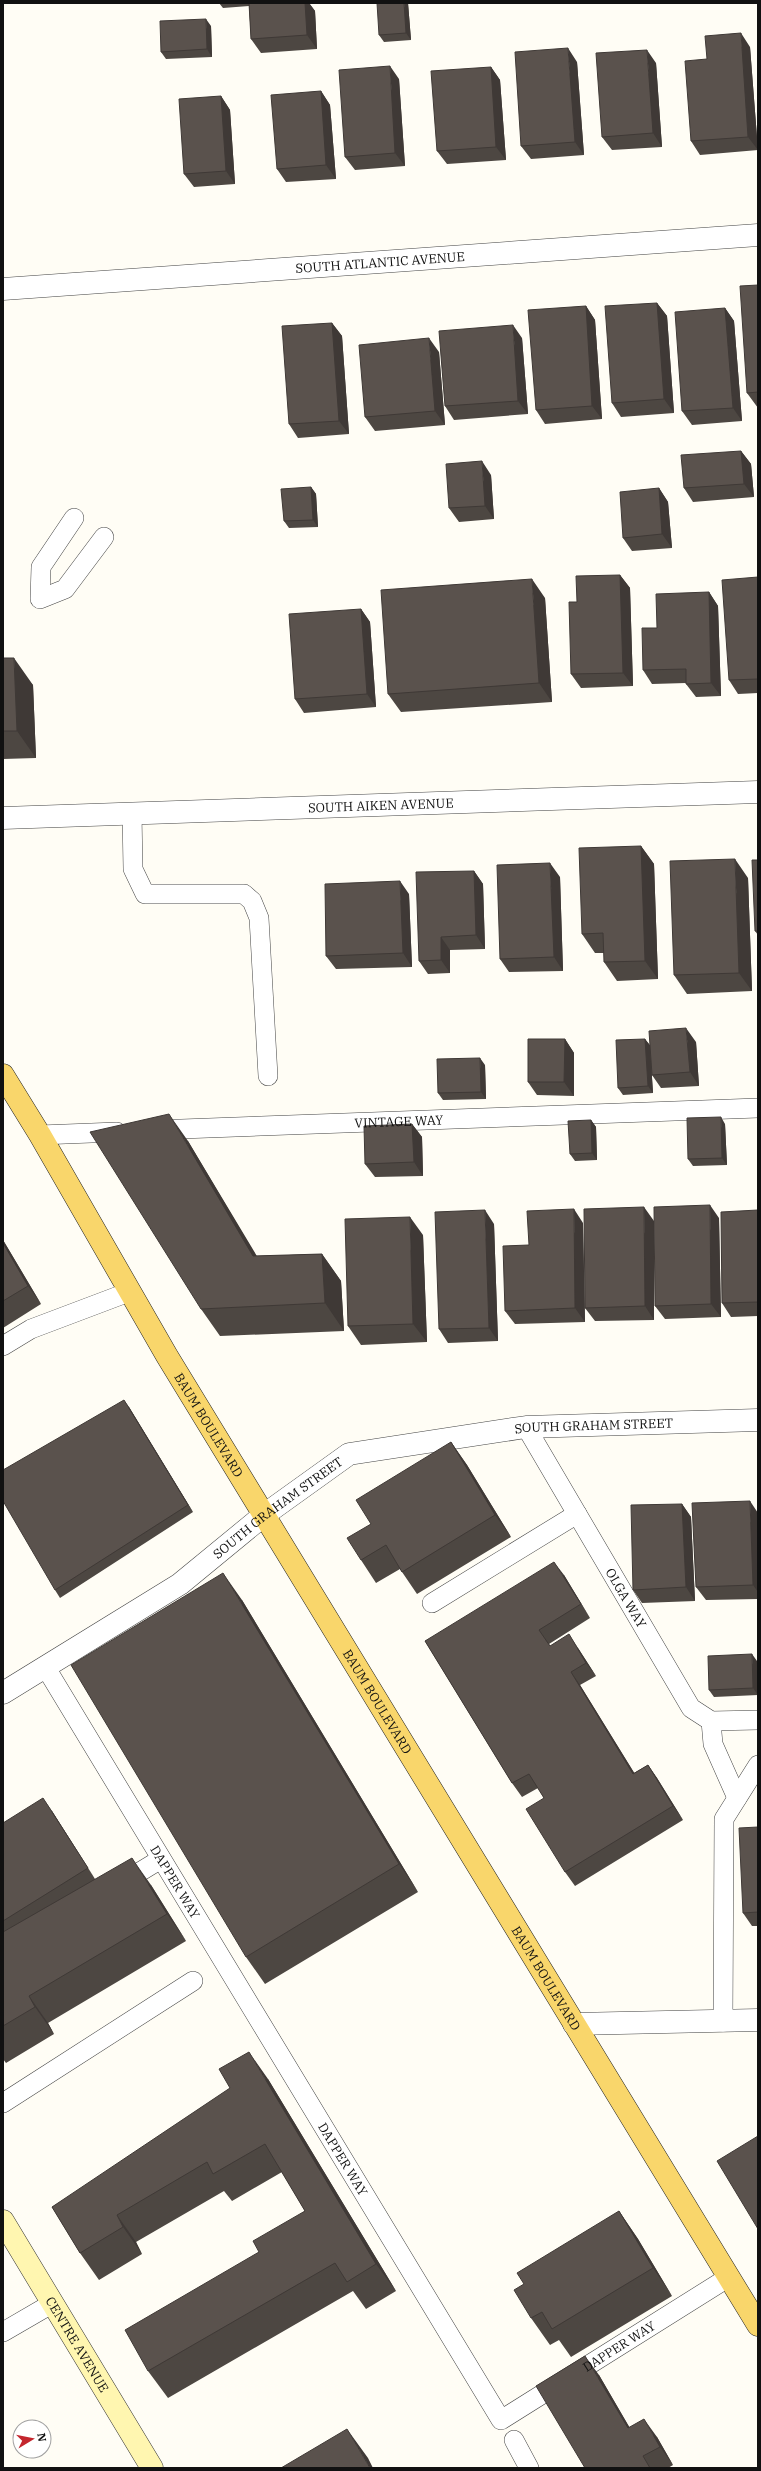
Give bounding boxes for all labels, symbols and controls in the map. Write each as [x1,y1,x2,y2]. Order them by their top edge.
street label: SOUTH ATLANTIC AVENUE [295,248,465,277]
street label: SOUTH AIKEN AVENUE [308,794,454,816]
street label: VINTAGE WAY [354,1111,444,1132]
street label: BAUM BOULEVARD [170,1370,247,1480]
street label: SOUTH GRAHAM STREET [513,1415,674,1438]
street label: SOUTH GRAHAM STREET [209,1453,347,1563]
street label: OLGA WAY [602,1565,650,1631]
street label: BAUM BOULEVARD [339,1646,416,1757]
street label: DAPPER WAY [146,1842,204,1922]
street label: BAUM BOULEVARD [508,1923,584,2034]
street label: DAPPER WAY [314,2120,371,2199]
street label: CENTRE AVENUE [42,2294,112,2396]
street label: DAPPER WAY [580,2317,659,2376]
north arrow [12,2419,52,2459]
text: N [34,2432,50,2443]

